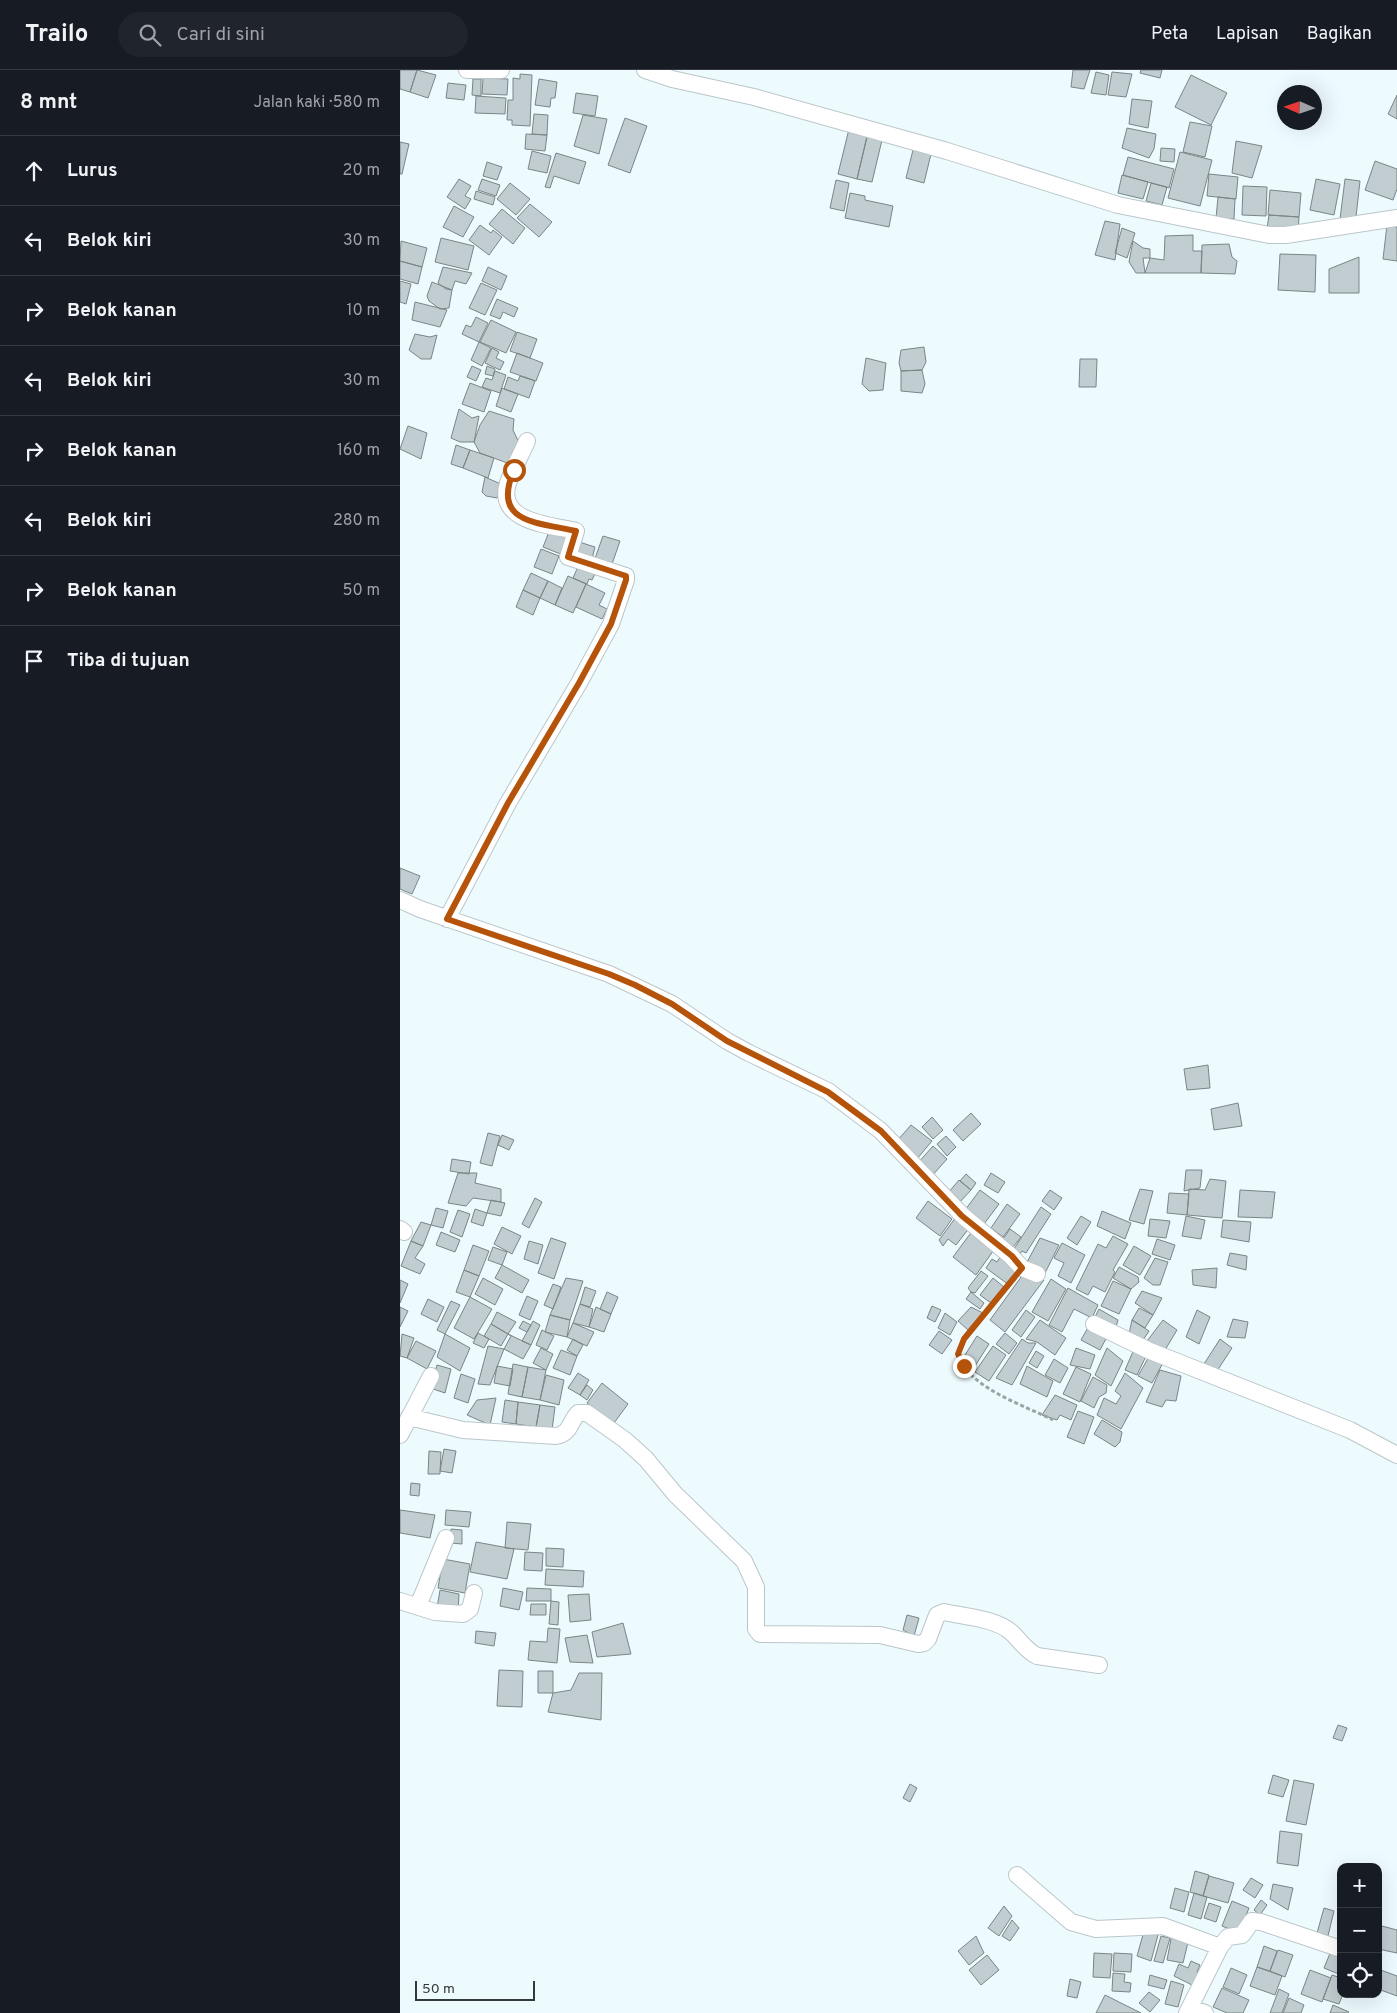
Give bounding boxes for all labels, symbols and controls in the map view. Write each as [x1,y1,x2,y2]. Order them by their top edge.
search box [118,12,468,57]
text: Trailo [25,20,88,50]
icon: search [136,21,164,49]
text: Cari di sini [176,23,265,47]
text: Peta [1151,23,1188,46]
text: Lapisan [1216,23,1279,46]
text: Bagikan [1307,23,1372,46]
north arrow [1277,85,1322,130]
text: 8 mnt [20,89,77,116]
text: Jalan kaki · 580 m [254,93,380,113]
icon: ahead [20,157,48,185]
text: Lurus [67,159,118,183]
text: 20 m [343,161,380,181]
icon: left [20,227,48,255]
text: Belok kiri [67,229,152,253]
text: 30 m [343,231,380,251]
icon: right [20,297,48,325]
text: Belok kanan [67,299,177,323]
text: 10 m [346,301,380,321]
icon: left [20,367,48,395]
text: Belok kiri [67,369,152,393]
text: 30 m [343,371,380,391]
icon: right [20,437,48,465]
text: Belok kanan [67,439,177,463]
text: 160 m [337,441,380,461]
route start [503,459,526,482]
icon: left [20,507,48,535]
text: Belok kiri [67,509,152,533]
text: 280 m [333,511,380,531]
icon: right [20,577,48,605]
text: Belok kanan [67,579,177,603]
text: 50 m [343,581,380,601]
icon: arrive [20,647,48,675]
text: Tiba di tujuan [67,649,190,673]
route end [953,1355,976,1378]
map controls [1337,1863,1382,1998]
button: + [1337,1863,1382,1908]
button: − [1337,1908,1382,1953]
button: locate [1337,1953,1382,1998]
scale bar [415,1978,535,2001]
text: 50 m [422,1981,455,1998]

